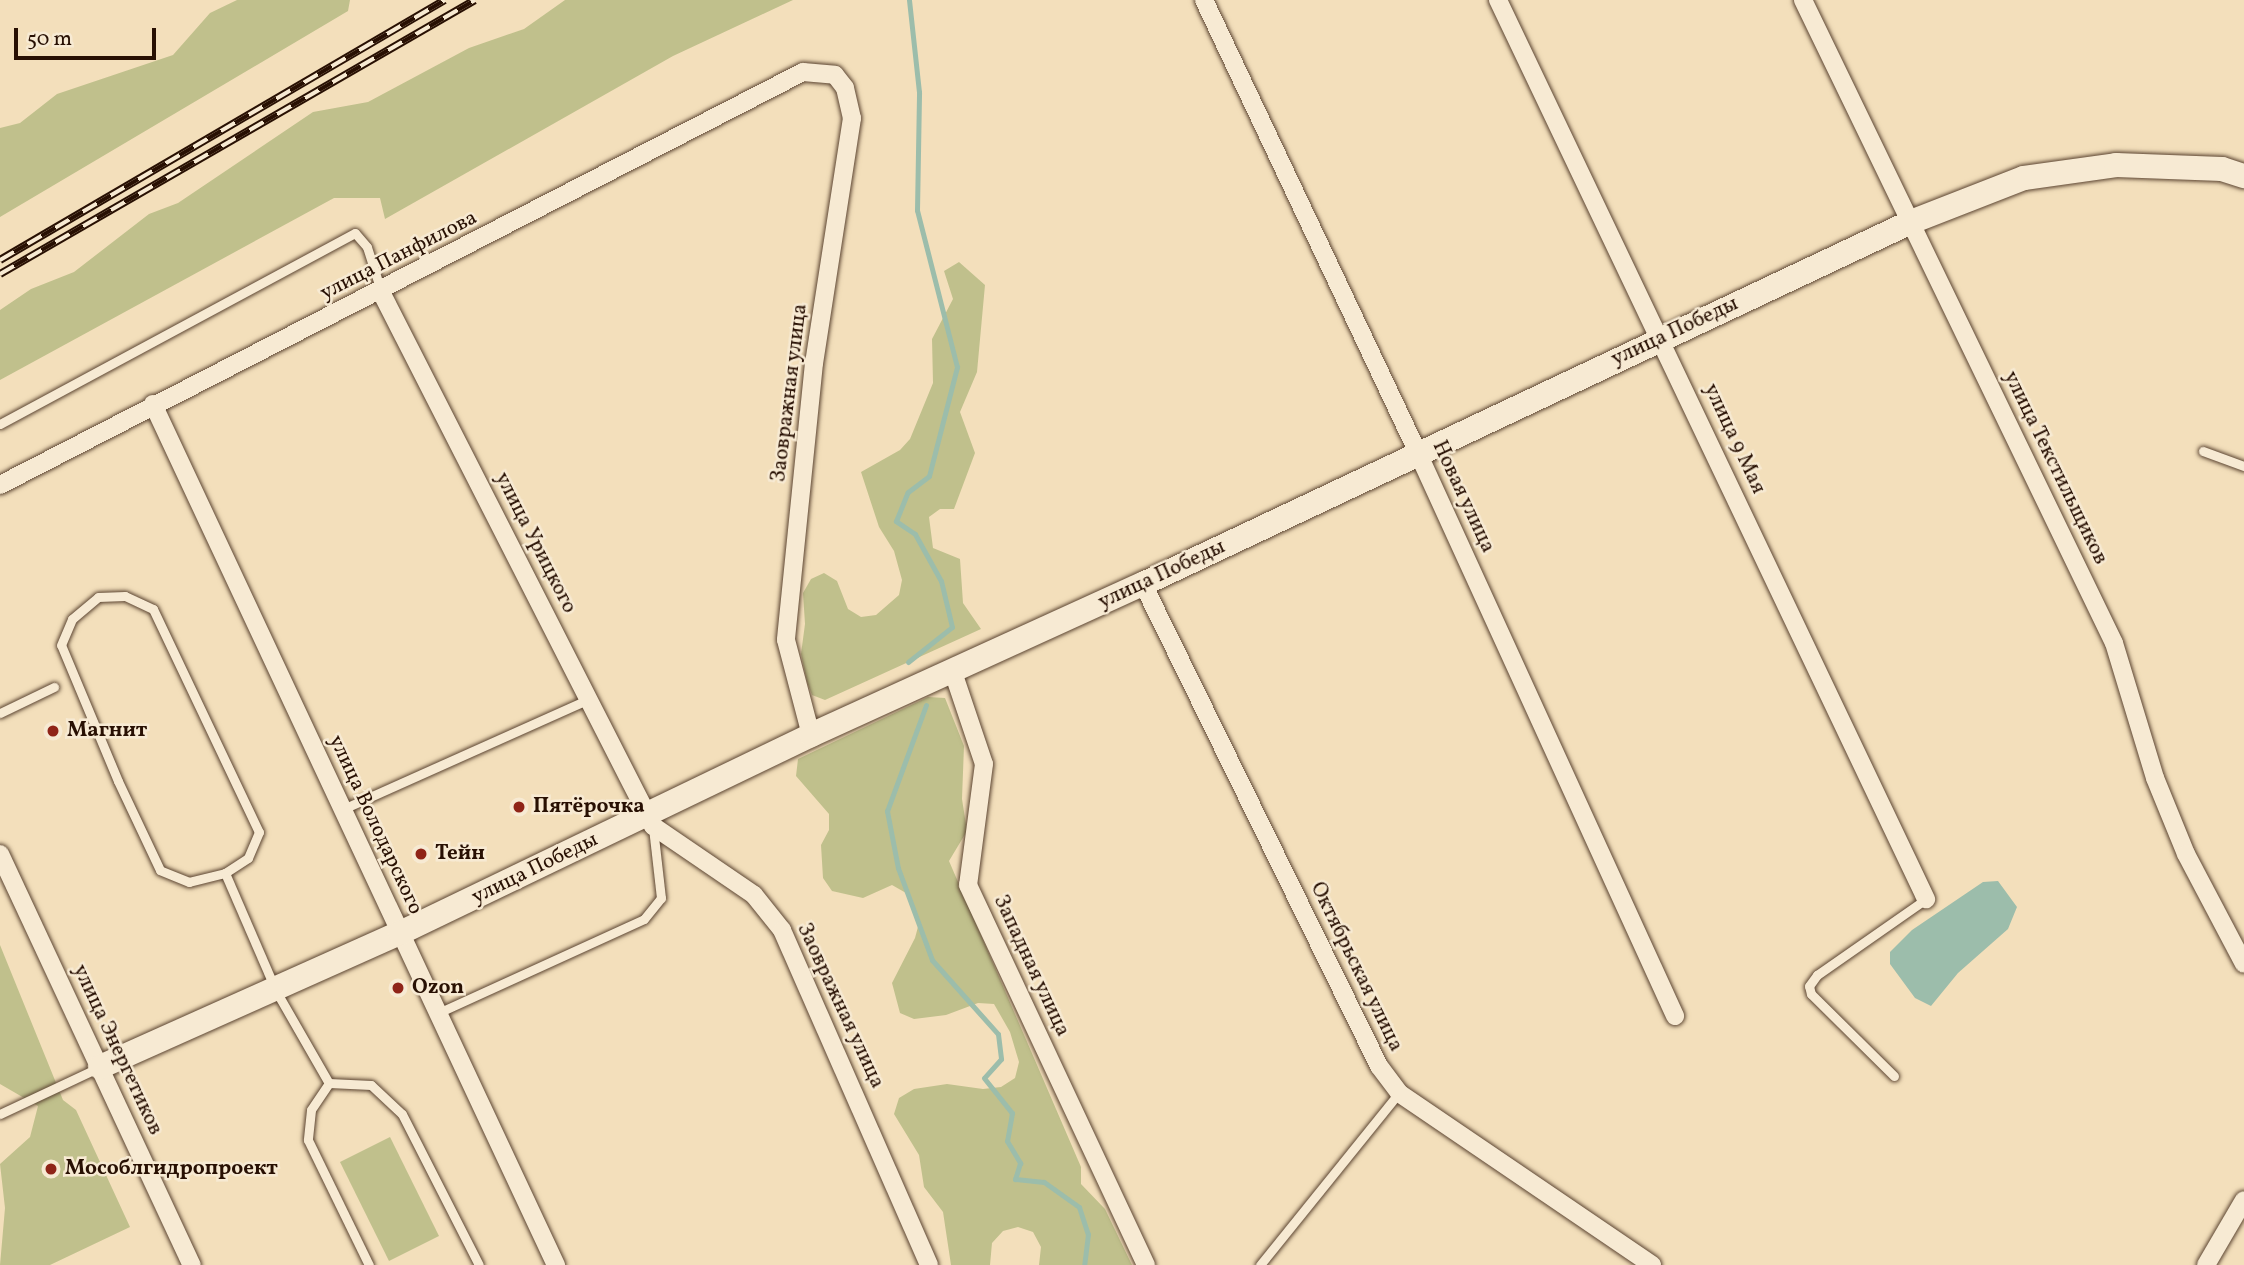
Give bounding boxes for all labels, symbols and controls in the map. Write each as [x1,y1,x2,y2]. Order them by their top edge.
scale bar [18,14,159,58]
text: 50 m [27,25,72,54]
street label: улица Панфилова [316,206,482,306]
street label: улица Победы [1608,292,1742,372]
street label: Заовражная улица [767,302,813,484]
street label: улица Текстильщиков [1997,367,2113,569]
street label: улица 9 Мая [1697,380,1771,498]
street label: Новая улица [1426,437,1500,557]
street label: улица Урицкого [489,468,581,618]
street label: улица Победы [1095,535,1229,615]
place label: Магнит [67,718,147,744]
marker: Магнит [45,723,61,739]
street label: улица Володарского [322,731,428,919]
place label: Пятёрочка [533,794,645,820]
marker: Пятёрочка [511,799,527,815]
street label: улица Победы [468,828,602,910]
place label: Тейн [435,841,485,867]
marker: Тейн [413,846,429,862]
street label: Октябрьская улица [1304,878,1408,1056]
street label: Западная улица [987,891,1075,1041]
street label: Заовражная улица [791,919,889,1093]
street label: улица Энергетиков [66,961,168,1139]
place label: Ozon [412,975,464,1001]
marker: Ozon [390,980,406,996]
place label: Мособлгидропроект [65,1156,278,1182]
marker: Мособлгидропроект [43,1161,59,1177]

